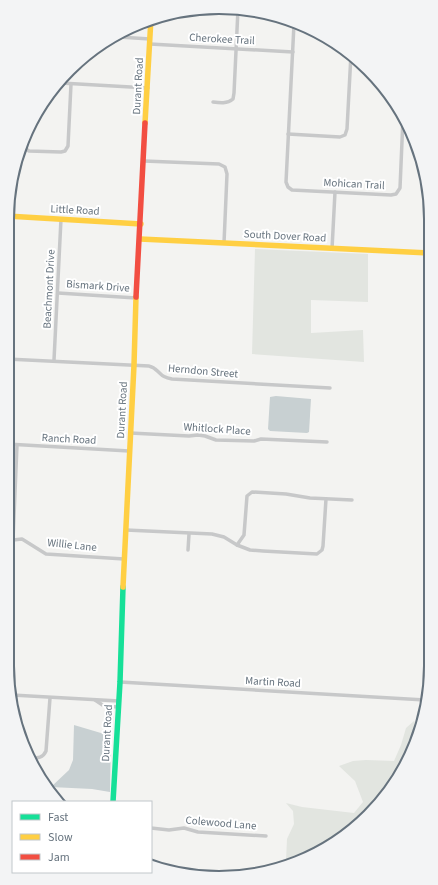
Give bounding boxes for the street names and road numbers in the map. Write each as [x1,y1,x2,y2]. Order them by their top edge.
street label: Cherokee Trail [189,30,255,48]
street label: Durant Road [129,57,147,115]
street label: Mohican Trail [323,175,385,193]
street label: Little Road [50,201,100,219]
street label: South Dover Road [243,226,327,246]
street label: Beachmont Drive [39,249,59,329]
street label: Bismark Drive [66,276,131,296]
street label: Herndon Street [167,360,239,382]
street label: Durant Road [113,381,131,439]
street label: Whitlock Place [183,419,252,439]
street label: Ranch Road [41,430,97,448]
street label: Willie Lane [47,535,98,555]
street label: Martin Road [245,673,301,691]
street label: Durant Road [98,704,116,762]
street label: Colewood Lane [185,812,258,834]

